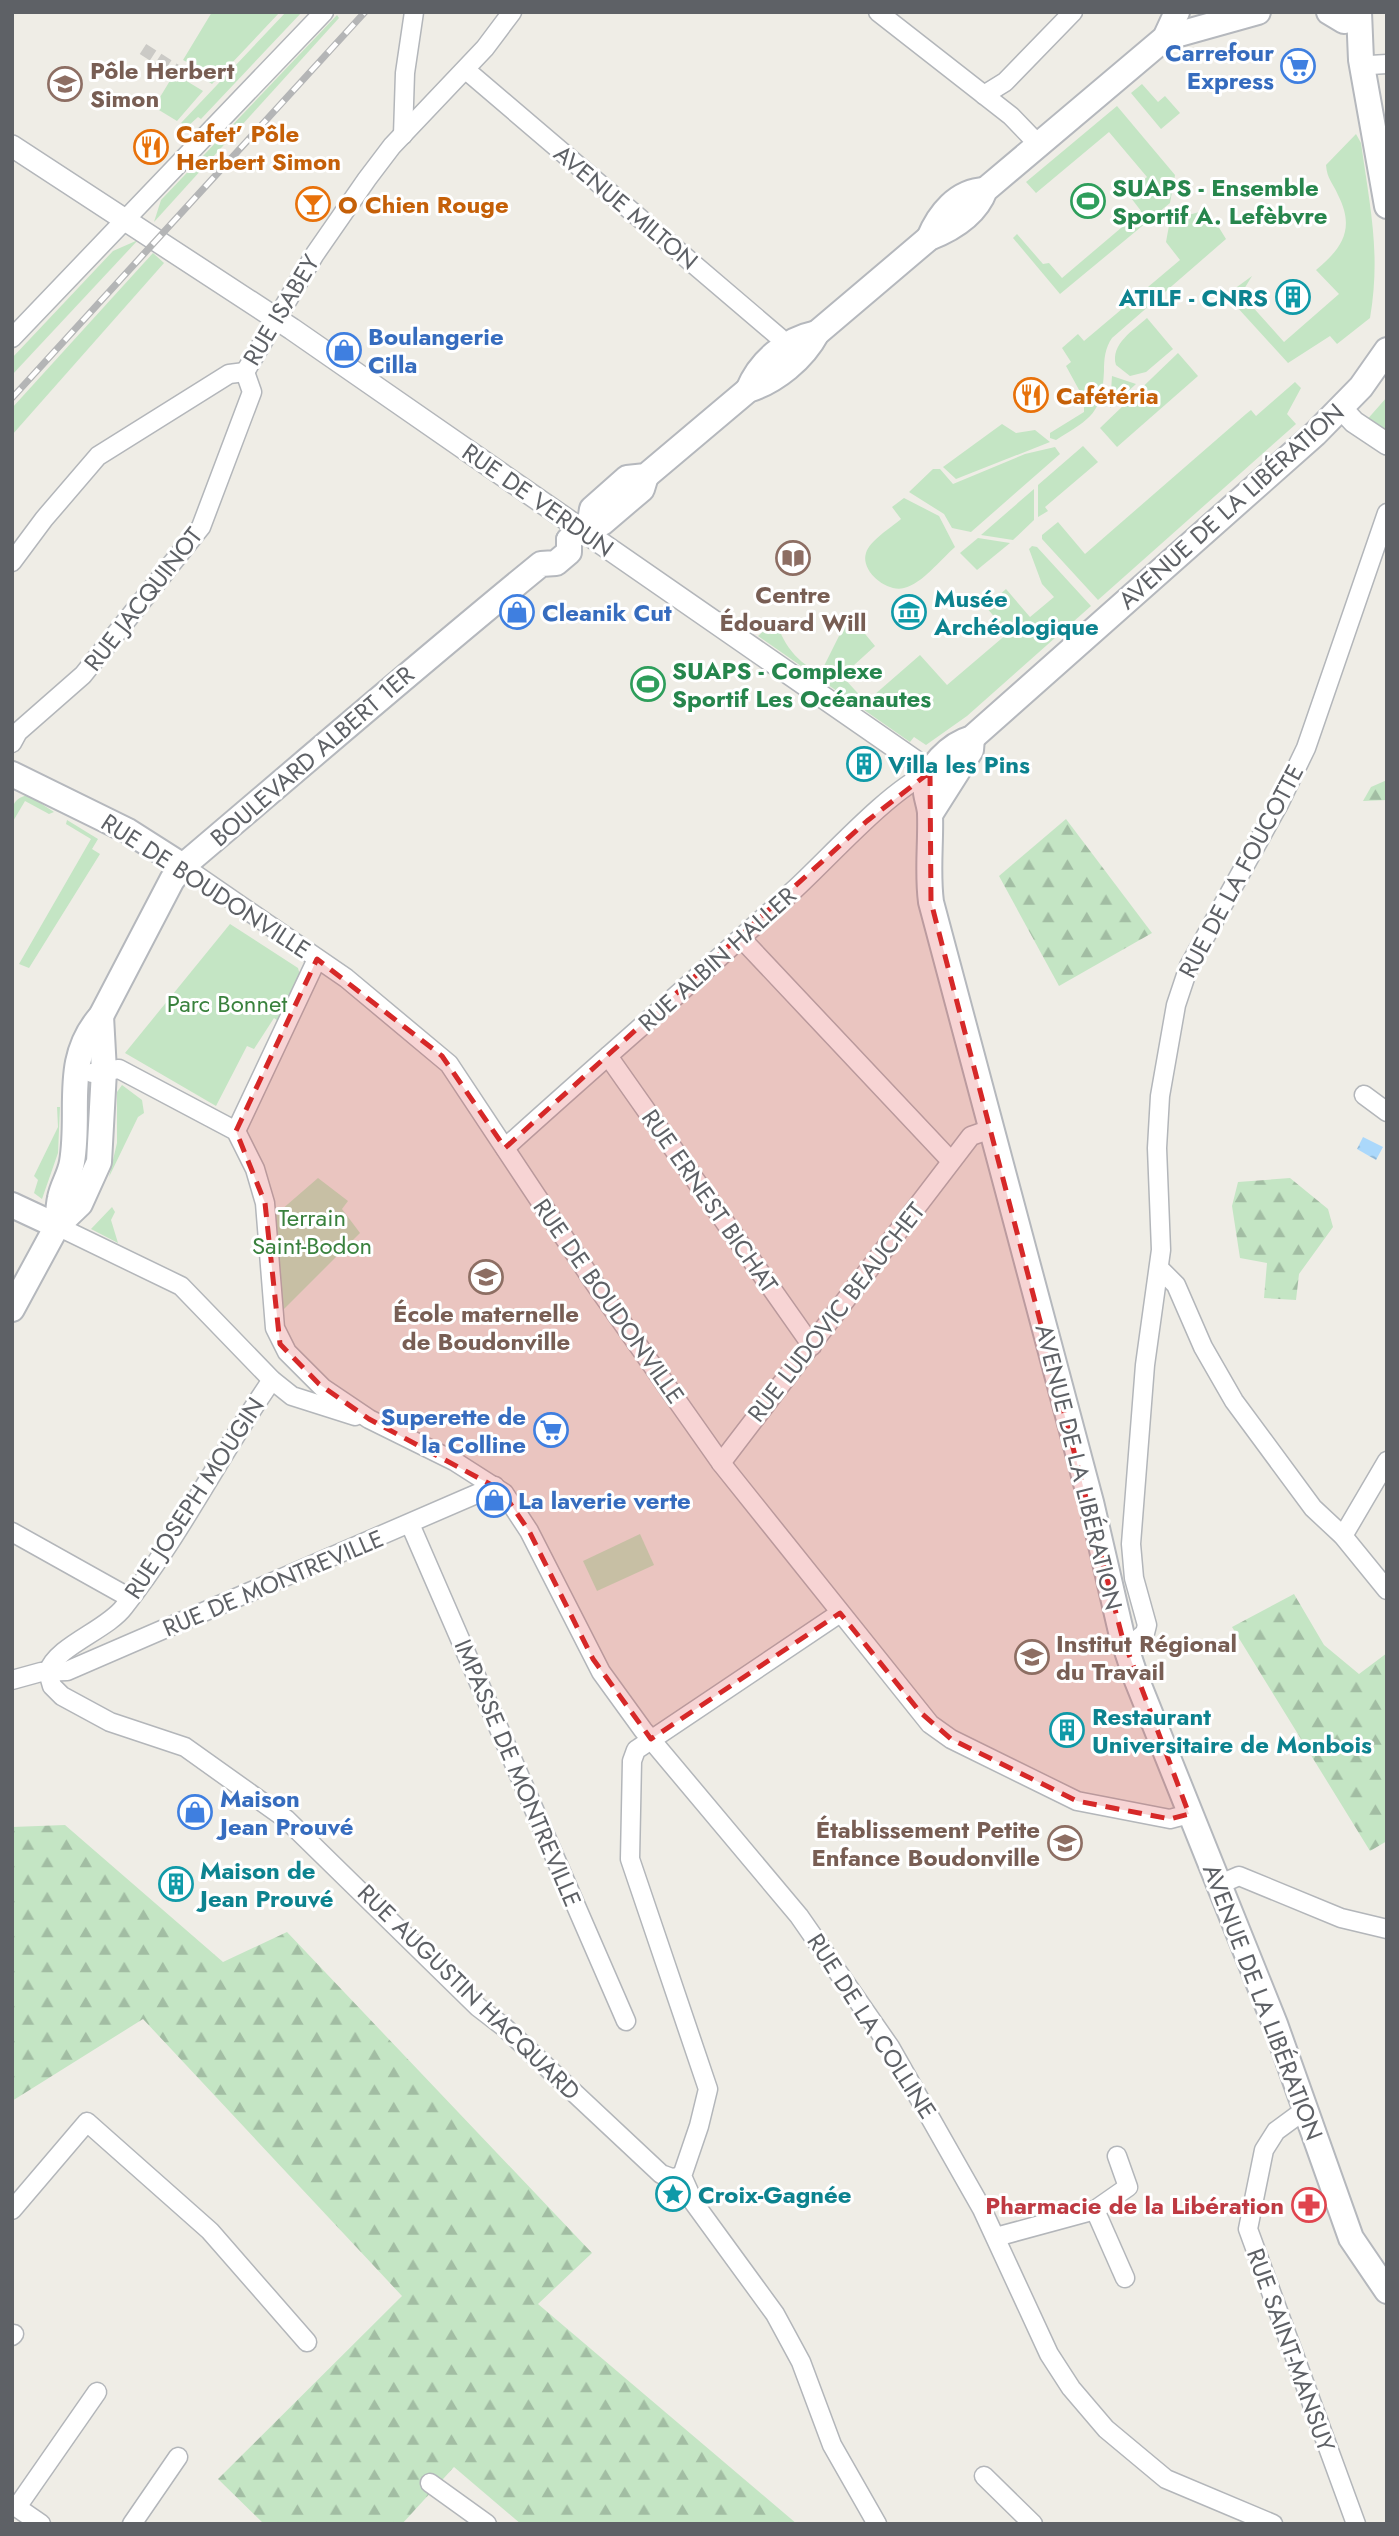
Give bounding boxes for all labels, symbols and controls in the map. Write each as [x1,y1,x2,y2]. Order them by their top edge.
place label: Carrefour Express [1165,35,1274,98]
supermarket icon: Carrefour Express [1279,47,1317,85]
place label: Pôle Herbert Simon [90,53,235,116]
school or university icon: Pôle Herbert Simon [46,65,84,103]
place label: Cafet’ Pôle Herbert Simon [176,116,341,179]
restaurant icon: Cafet’ Pôle Herbert Simon [132,128,170,166]
street label: AVENUE MILTON [546,136,706,278]
place label: SUAPS - Ensemble Sportif A. Lefèbvre [1112,170,1328,233]
sports icon: SUAPS - Ensemble Sportif A. Lefèbvre [1069,182,1107,220]
bar icon: O Chien Rouge [294,185,332,223]
place label: O Chien Rouge [338,187,509,222]
street label: RUE ISABEY [234,247,328,372]
building icon: ATILF - CNRS [1274,278,1312,316]
place label: ATILF - CNRS [1118,280,1268,315]
place label: Boulangerie Cilla [368,319,504,382]
shop icon: Boulangerie Cilla [325,331,363,369]
restaurant icon: Cafétéria [1012,376,1050,414]
place label: Cafétéria [1056,378,1159,413]
street label: AVENUE DE LA LIBÉRATION [1110,395,1352,617]
street label: RUE DE VERDUN [455,435,621,565]
street label: RUE JACQUINOT [76,520,210,678]
library icon: Centre Édouard Will [774,539,812,577]
place label: Centre Édouard Will [719,577,867,640]
place label: Musée Archéologique [933,581,1099,644]
shop icon: Cleanik Cut [498,593,536,631]
museum icon: Musée Archéologique [890,593,928,631]
place label: Cleanik Cut [542,595,672,630]
place label: SUAPS - Complexe Sportif Les Océanautes [672,653,931,716]
street label: BOULEVARD ALBERT 1ER [202,657,422,855]
sports icon: SUAPS - Complexe Sportif Les Océanautes [629,665,667,703]
building icon: Villa les Pins [845,745,883,783]
place label: Villa les Pins [887,747,1030,782]
street label: RUE DE LA FOUCOTTE [1170,758,1312,984]
street label: RUE DE BOUDONVILLE [94,805,318,967]
street label: RUE ALBIN HALLER [630,878,804,1040]
park label: Parc Bonnet [167,986,287,1021]
street label: RUE ERNEST BICHAT [633,1102,787,1300]
street label: RUE DE BOUDONVILLE [525,1191,693,1411]
street label: RUE LUDOVIC BEAUCHET [739,1195,933,1429]
park label: Terrain Saint-Bodon [252,1200,372,1263]
school or university icon: École maternelle de Boudonville [467,1258,505,1296]
place label: École maternelle de Boudonville [393,1296,579,1359]
street label: AVENUE DE LA LIBÉRATION [1027,1320,1131,1614]
street label: RUE JOSEPH MOUGIN [116,1390,272,1606]
place label: Superette de la Colline [381,1399,526,1462]
supermarket icon: Superette de la Colline [532,1411,570,1449]
shop icon: La laverie verte [475,1481,513,1519]
place label: La laverie verte [518,1483,691,1518]
street label: RUE DE MONTREVILLE [157,1521,389,1645]
place label: Institut Régional du Travail [1056,1626,1237,1689]
street label: IMPASSE DE MONTREVILLE [446,1634,590,1912]
school or university icon: Institut Régional du Travail [1013,1638,1051,1676]
place label: Restaurant Universitaire de Monbois [1092,1699,1372,1762]
building icon: Restaurant Universitaire de Monbois [1048,1711,1086,1749]
place label: Maison Jean Prouvé [216,1781,354,1844]
shop icon: Maison Jean Prouvé [176,1793,214,1831]
place label: Établissement Petite Enfance Boudonville [811,1812,1040,1875]
school or university icon: Établissement Petite Enfance Boudonville [1046,1824,1084,1862]
place label: Maison de Jean Prouvé [196,1853,334,1916]
street label: AVENUE DE LA LIBÉRATION [1194,1859,1332,2145]
building icon: Maison de Jean Prouvé [157,1865,195,1903]
street label: RUE AUGUSTIN HACQUARD [350,1876,588,2108]
street label: RUE DE LA COLLINE [799,1926,945,2126]
place icon: Croix-Gagnée [654,2175,692,2213]
place label: Croix-Gagnée [698,2177,852,2212]
pharmacy icon: Pharmacie de la Libération [1290,2186,1328,2224]
place label: Pharmacie de la Libération [985,2188,1284,2223]
street label: RUE SAINT-MANSUY [1238,2243,1344,2457]

